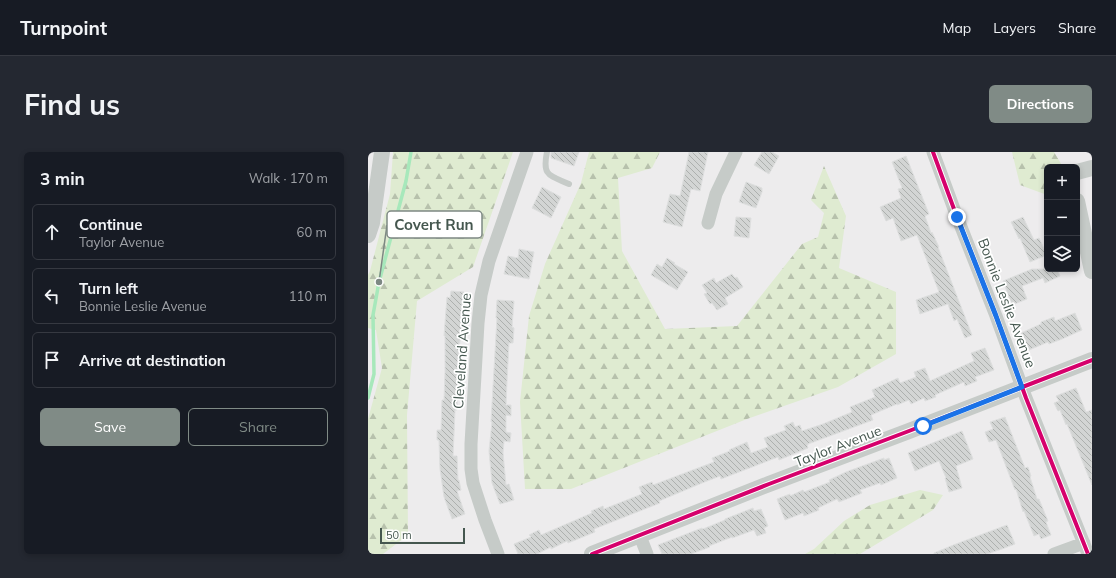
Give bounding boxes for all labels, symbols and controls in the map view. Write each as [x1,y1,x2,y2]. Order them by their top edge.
text: Turnpoint [20,16,107,40]
text: Map [942,19,971,37]
text: Layers [993,19,1036,37]
text: Share [1058,19,1096,37]
button: Directions [989,85,1092,123]
text: Find us [24,87,120,122]
map controls [1044,164,1080,272]
button: + [1044,164,1080,200]
text: 3 min [40,168,85,189]
text: Walk · 170 m [249,170,328,186]
button: − [1044,200,1080,236]
route end [948,208,966,226]
callout: Covert Run [387,211,482,238]
text: Continue [79,215,142,234]
text: Covert Run [394,215,474,234]
icon: ahead [41,221,63,243]
text: 60 m [297,224,327,240]
text: Taylor Avenue [79,234,164,250]
street label: Bonnie Leslie Avenue [974,236,1040,370]
button: layers [1044,236,1080,272]
text: Turn left [79,279,138,298]
icon: left [41,285,63,307]
text: 110 m [289,288,327,304]
street label: Cleveland Avenue [449,292,475,410]
text: Bonnie Leslie Avenue [79,298,207,314]
icon: arrive [41,349,63,371]
text: Arrive at destination [79,351,226,370]
button: Save [40,408,180,446]
button: Share [188,408,328,446]
route start [914,417,932,435]
street label: Taylor Avenue [792,421,884,471]
scale bar [380,526,465,545]
text: 50 m [386,528,412,542]

